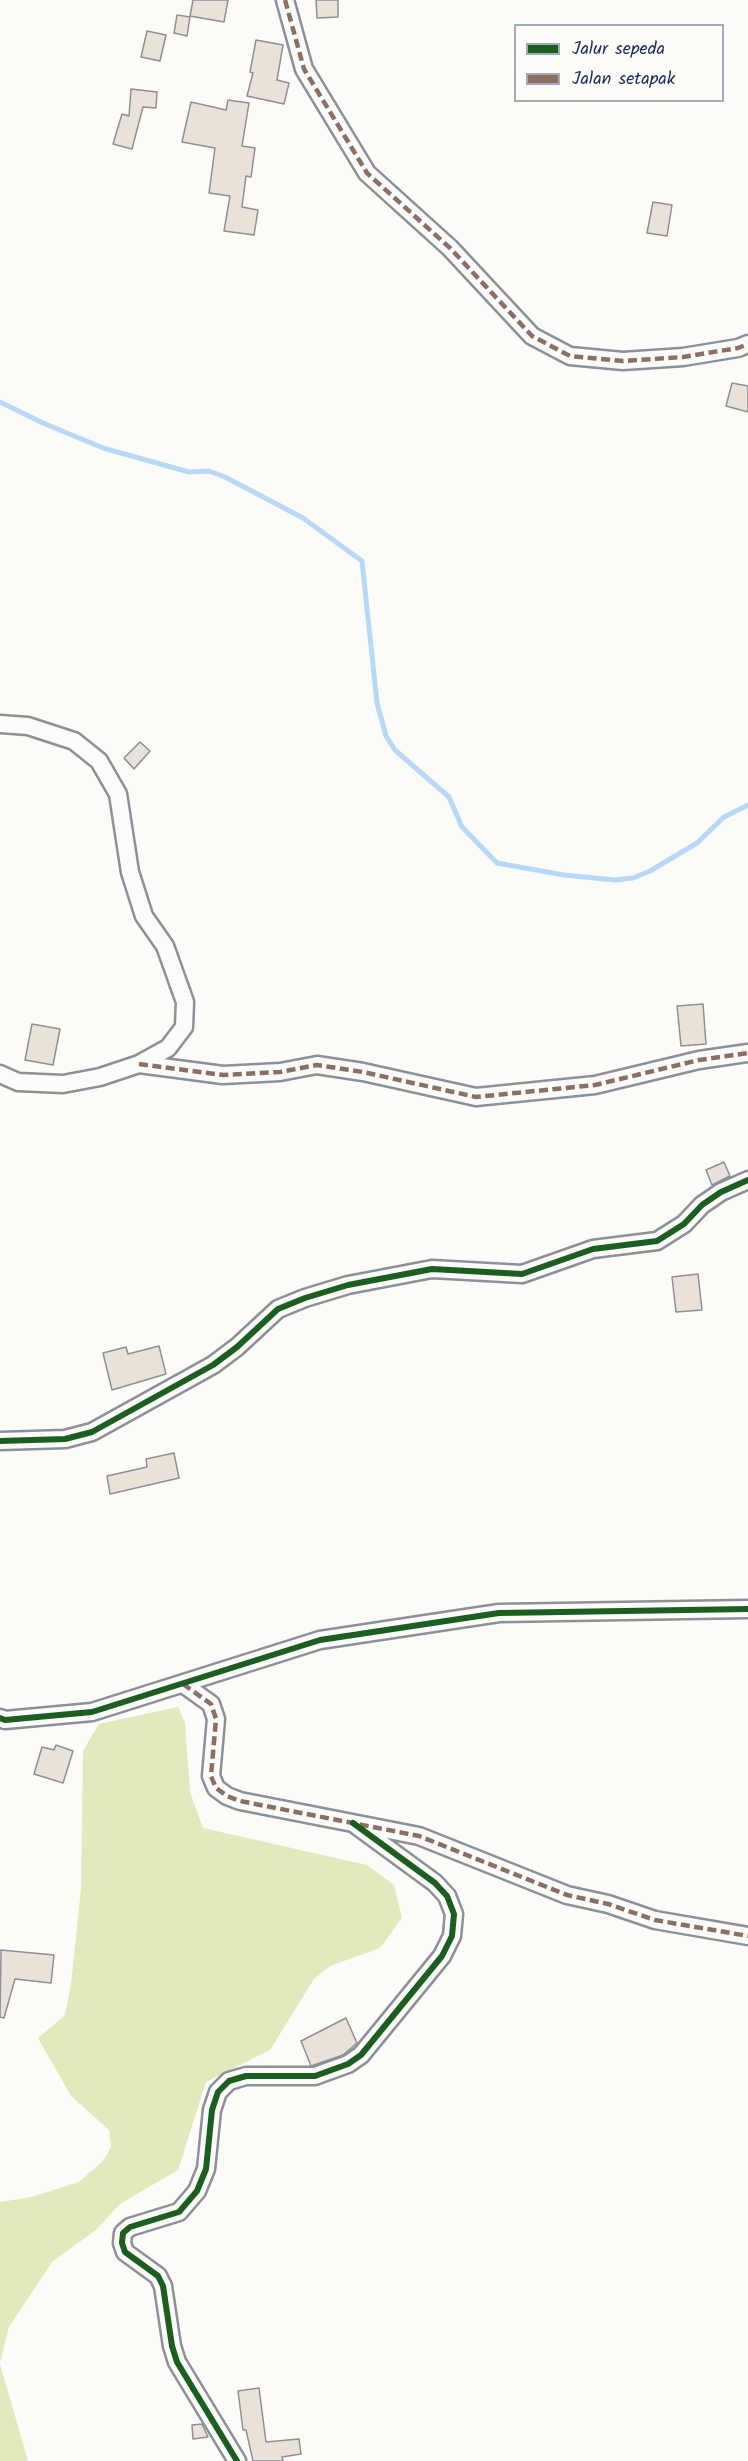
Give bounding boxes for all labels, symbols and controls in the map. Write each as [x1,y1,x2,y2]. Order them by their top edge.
legend [514,24,724,102]
text: Jalur sepeda [572,35,665,64]
text: Jalan setapak [572,65,675,94]

